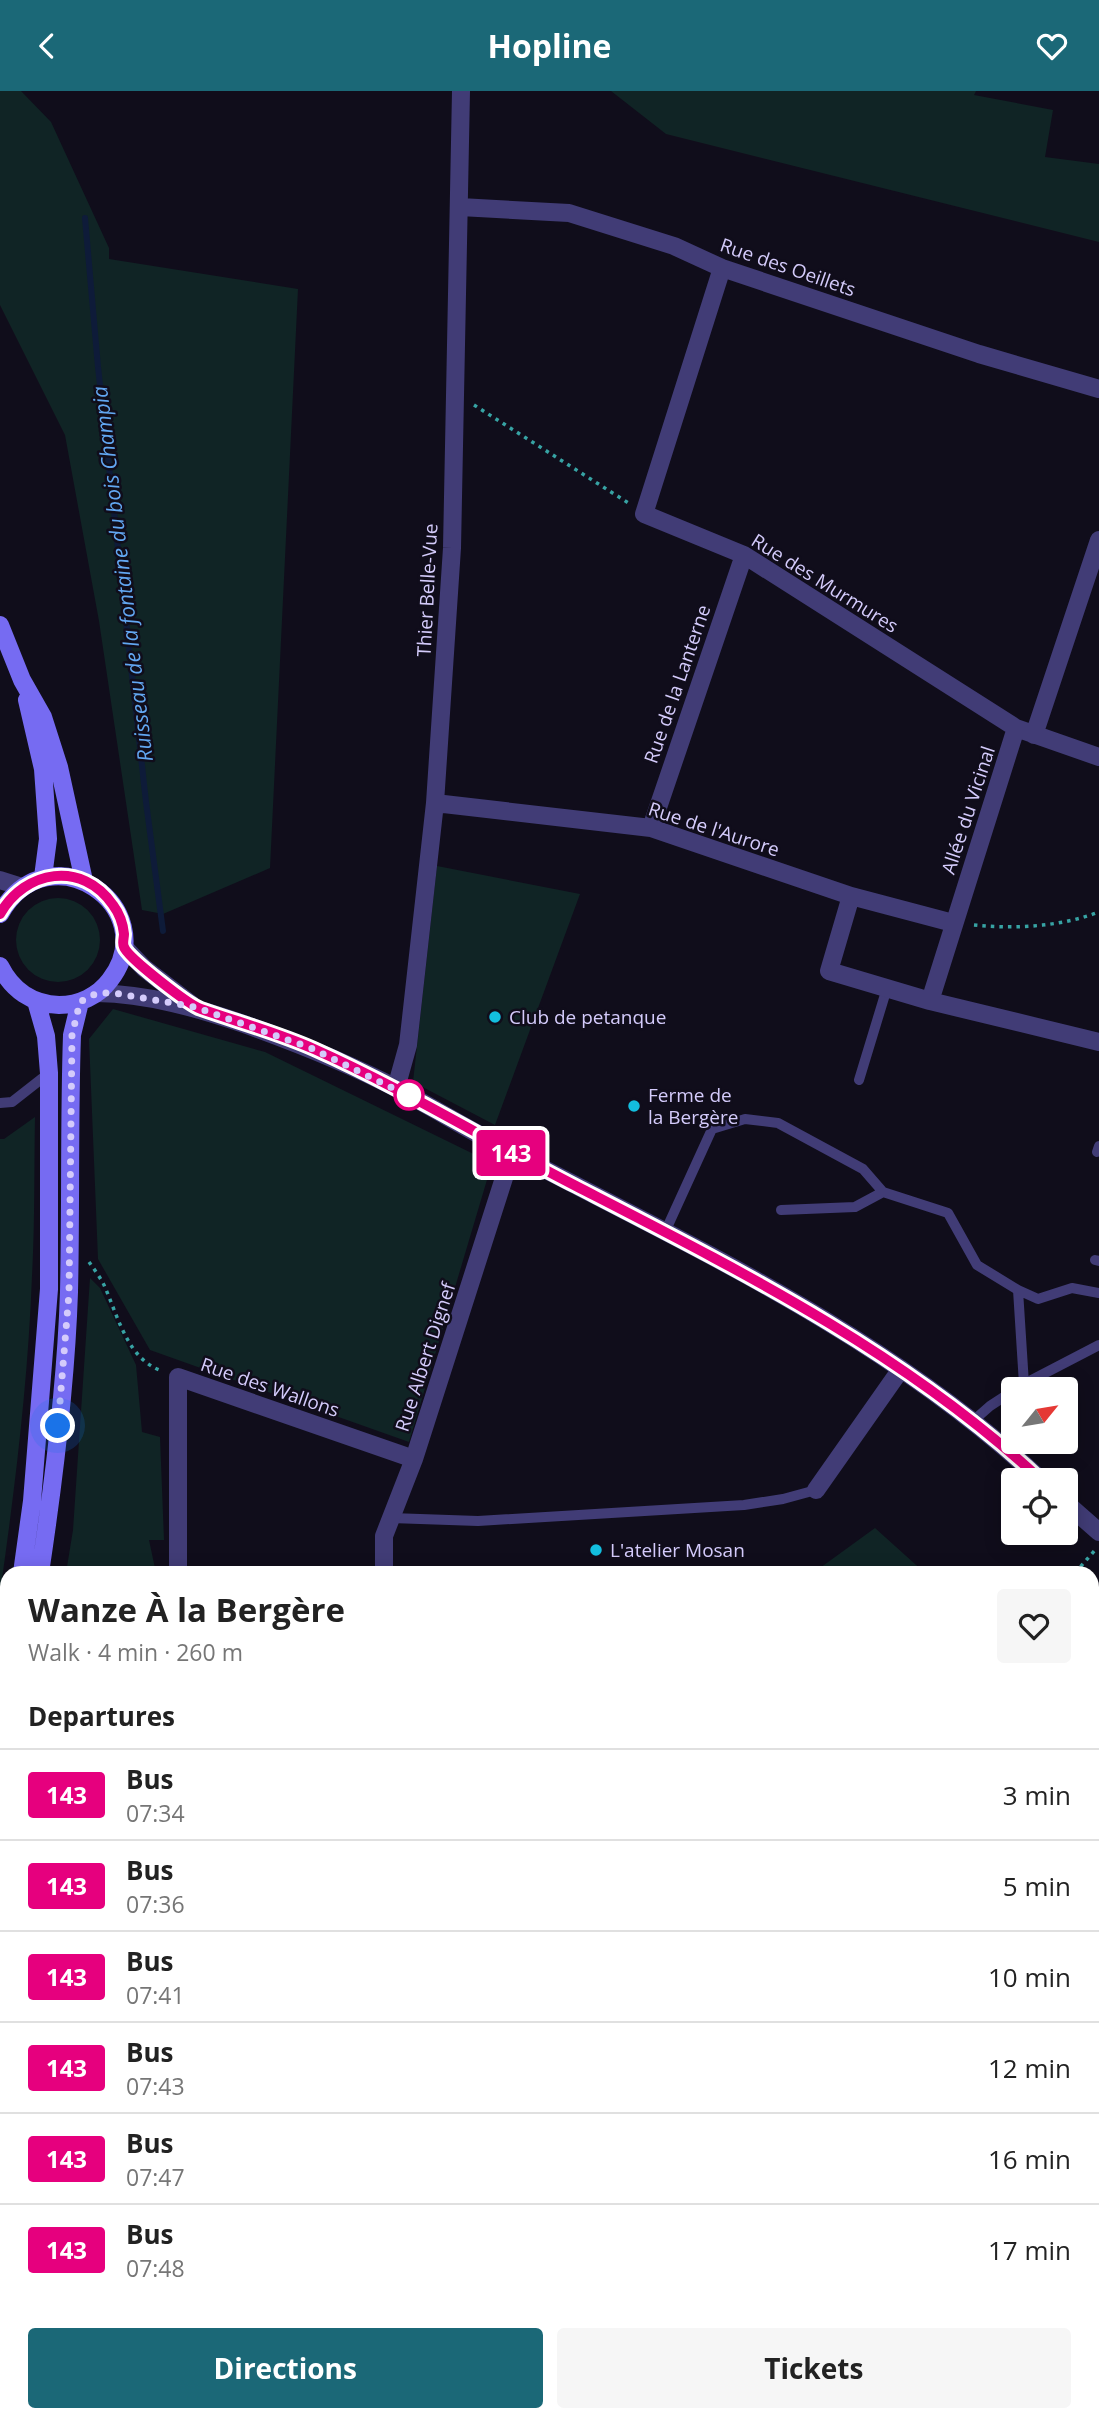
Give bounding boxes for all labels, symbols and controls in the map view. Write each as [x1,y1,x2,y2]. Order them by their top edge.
text: Hopline [487,24,612,67]
icon: back [28,27,66,65]
icon: heart [1033,27,1071,65]
street label: Rue des Oeillets [717,232,859,302]
water label: Ruisseau de la fontaine du bois Champia [85,385,159,763]
street label: Thier Belle-Vue [411,523,443,657]
street label: Rue des Murmures [747,527,903,639]
street label: Rue de la Lanterne [638,601,716,767]
street label: Allée du Vicinal [935,743,1001,877]
street label: Rue de l'Aurore [645,796,783,862]
place label: Club de petanque [509,1004,666,1030]
marker: Club de petanque [487,1009,503,1025]
unlabelled marker [394,1080,424,1110]
place label: Ferme de la Bergère [648,1082,738,1130]
marker: Ferme de la Bergère [626,1098,642,1114]
line badge: 143 [471,1130,551,1176]
text: 143 [490,1136,532,1169]
street label: Rue Albert Dignef [389,1278,462,1435]
street label: Rue des Wallons [197,1351,343,1423]
north arrow [1001,1377,1078,1454]
map controls [1001,1377,1078,1545]
your location [40,1408,75,1443]
button: locate [1001,1468,1078,1545]
place label: L'atelier Mosan [610,1537,745,1563]
marker: L'atelier Mosan [588,1542,604,1558]
text: Wanze À la Bergère [28,1587,345,1632]
button: heart [997,1589,1071,1663]
text: Walk · 4 min · 260 m [28,1636,243,1668]
text: Departures [28,1698,175,1734]
text: Bus [126,1761,173,1797]
text: 3 min [1003,1777,1071,1813]
text: 143 [46,1778,87,1811]
text: 07:34 [126,1797,185,1829]
text: Bus [126,1852,173,1888]
text: 5 min [1003,1868,1071,1904]
text: 143 [46,1869,87,1902]
text: 07:36 [126,1888,185,1920]
text: Bus [126,1943,173,1979]
text: 10 min [988,1959,1071,1995]
text: 143 [46,1960,87,1993]
text: 07:41 [126,1979,185,2011]
text: Bus [126,2034,173,2070]
text: 12 min [988,2050,1071,2086]
text: 143 [46,2051,87,2084]
text: 07:43 [126,2070,185,2102]
text: Bus [126,2125,173,2161]
text: 16 min [988,2141,1071,2177]
text: 143 [46,2142,87,2175]
text: 07:47 [126,2161,185,2193]
text: Bus [126,2216,173,2252]
text: 17 min [988,2232,1071,2268]
text: 143 [46,2233,87,2266]
text: 07:48 [126,2252,185,2284]
button: Directions [28,2328,543,2408]
button: Tickets [557,2328,1071,2408]

